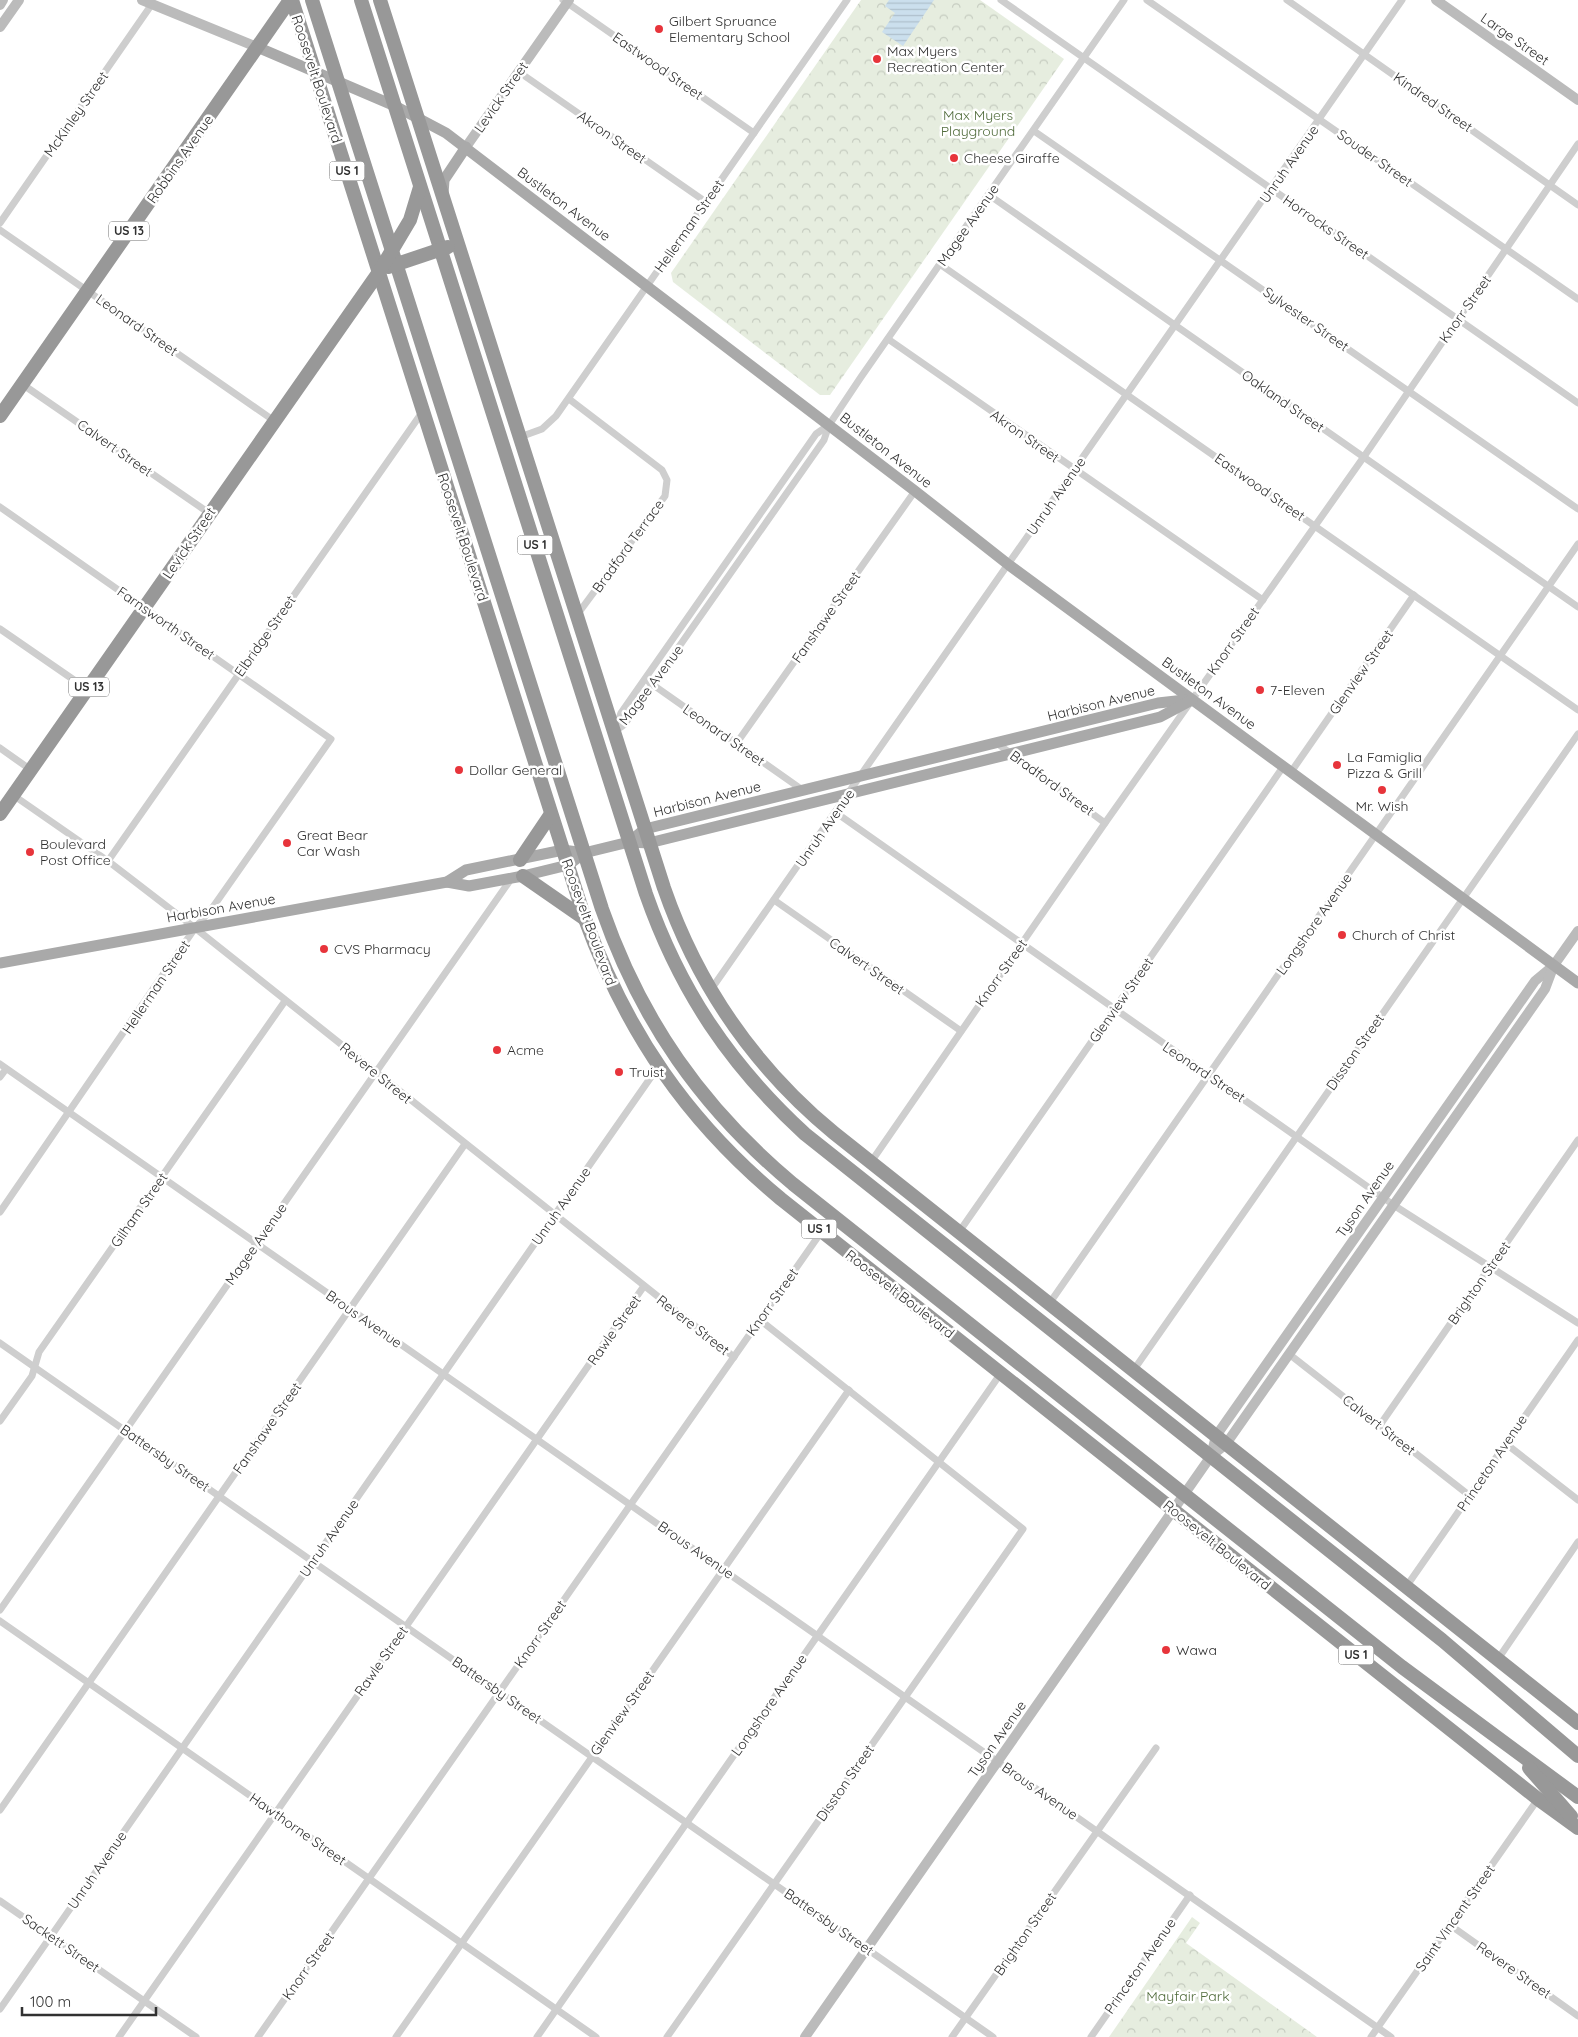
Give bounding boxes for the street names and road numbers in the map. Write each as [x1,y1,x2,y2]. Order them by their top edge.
street label: Large Street [1477,9,1553,69]
street label: Roosevelt Boulevard [288,13,346,145]
street label: Eastwood Street [609,28,707,104]
street label: Levick Street [470,58,532,136]
street label: McKinley Street [40,68,112,160]
street label: Kindred Street [1390,68,1476,136]
street label: Akron Street [574,107,650,168]
street label: Robbins Avenue [143,111,217,207]
street label: Unruh Avenue [1256,121,1323,206]
street label: Souder Street [1334,125,1416,191]
road number: US 1 [330,162,364,180]
street label: Bustleton Avenue [514,163,614,245]
street label: Hellerman Street [650,176,728,276]
street label: Magee Avenue [933,180,1003,270]
street label: Horrocks Street [1280,191,1373,263]
road number: US 13 [109,222,149,240]
street label: Knorr Street [1435,271,1495,346]
street label: Sylvester Street [1260,283,1353,355]
street label: Leonard Street [92,290,182,360]
street label: Oakland Street [1238,366,1328,436]
street label: Akron Street [987,406,1063,467]
street label: Bustleton Avenue [836,408,936,492]
street label: Calvert Street [74,415,156,481]
street label: Eastwood Street [1211,449,1309,525]
street label: Unruh Avenue [1023,453,1090,538]
street label: Roosevelt Boulevard [434,471,492,603]
street label: Bradford Terrace [588,496,668,596]
street label: Levick Street [158,504,220,582]
road number: US 1 [518,536,552,554]
street label: Fanshawe Street [788,568,864,666]
street label: Farnsworth Street [114,583,219,664]
street label: Elbridge Street [230,592,300,680]
street label: Knorr Street [1203,603,1263,678]
street label: Glenview Street [1325,626,1397,718]
street label: Magee Avenue [615,641,687,729]
street label: Bustleton Avenue [1158,653,1260,733]
road number: US 13 [69,678,109,696]
street label: Harbison Avenue [1045,681,1157,725]
street label: Leonard Street [679,700,769,770]
street label: Bradford Street [1006,746,1098,820]
street label: Harbison Avenue [651,777,763,821]
street label: Unruh Avenue [792,785,859,870]
street label: Roosevelt Boulevard [558,856,620,988]
street label: Longshore Avenue [1272,870,1356,978]
street label: Harbison Avenue [165,890,277,926]
street label: Calvert Street [826,933,908,999]
street label: Knorr Street [971,935,1031,1010]
street label: Hellerman Street [118,937,194,1037]
street label: Glenview Street [1085,954,1157,1046]
street label: Disston Street [1322,1010,1388,1094]
street label: Revere Street [336,1038,416,1108]
street label: Leonard Street [1159,1038,1249,1106]
street label: Tyson Avenue [1332,1157,1398,1241]
street label: Unruh Avenue [528,1163,595,1248]
street label: Gilham Street [107,1169,172,1251]
street label: Magee Avenue [221,1199,291,1289]
road number: US 1 [802,1220,836,1238]
street label: Brighton Street [1444,1238,1514,1328]
street label: Roosevelt Boulevard [842,1246,958,1342]
street label: Knorr Street [742,1264,802,1339]
street label: Brous Avenue [322,1286,406,1352]
street label: Rawle Street [583,1291,645,1369]
street label: Revere Street [653,1291,733,1359]
street label: Fanshawe Street [229,1379,305,1477]
street label: Calvert Street [1339,1391,1419,1459]
street label: Princeton Avenue [1453,1411,1531,1515]
street label: Battersby Street [117,1420,214,1496]
street label: Unruh Avenue [296,1495,363,1580]
street label: Roosevelt Boulevard [1159,1496,1275,1594]
street label: Brous Avenue [654,1517,738,1583]
street label: Knorr Street [510,1596,570,1671]
street label: Rawle Street [350,1622,412,1700]
road number: US 1 [1338,1646,1374,1664]
street label: Longshore Avenue [727,1651,811,1759]
street label: Battersby Street [449,1652,546,1728]
street label: Glenview Street [586,1667,658,1759]
street label: Tyson Avenue [964,1697,1030,1781]
street label: Disston Street [812,1741,878,1825]
street label: Brous Avenue [998,1758,1082,1824]
street label: Hawthorne Street [246,1789,350,1869]
street label: Unruh Avenue [64,1827,131,1912]
street label: Saint Vincent Street [1411,1861,1499,1975]
street label: Battersby Street [781,1884,878,1960]
street label: Brighton Street [990,1889,1060,1979]
street label: Sackett Street [19,1910,103,1976]
street label: Princeton Avenue [1100,1915,1180,2017]
street label: Knorr Street [278,1928,338,2003]
street label: Revere Street [1473,1938,1555,2003]

